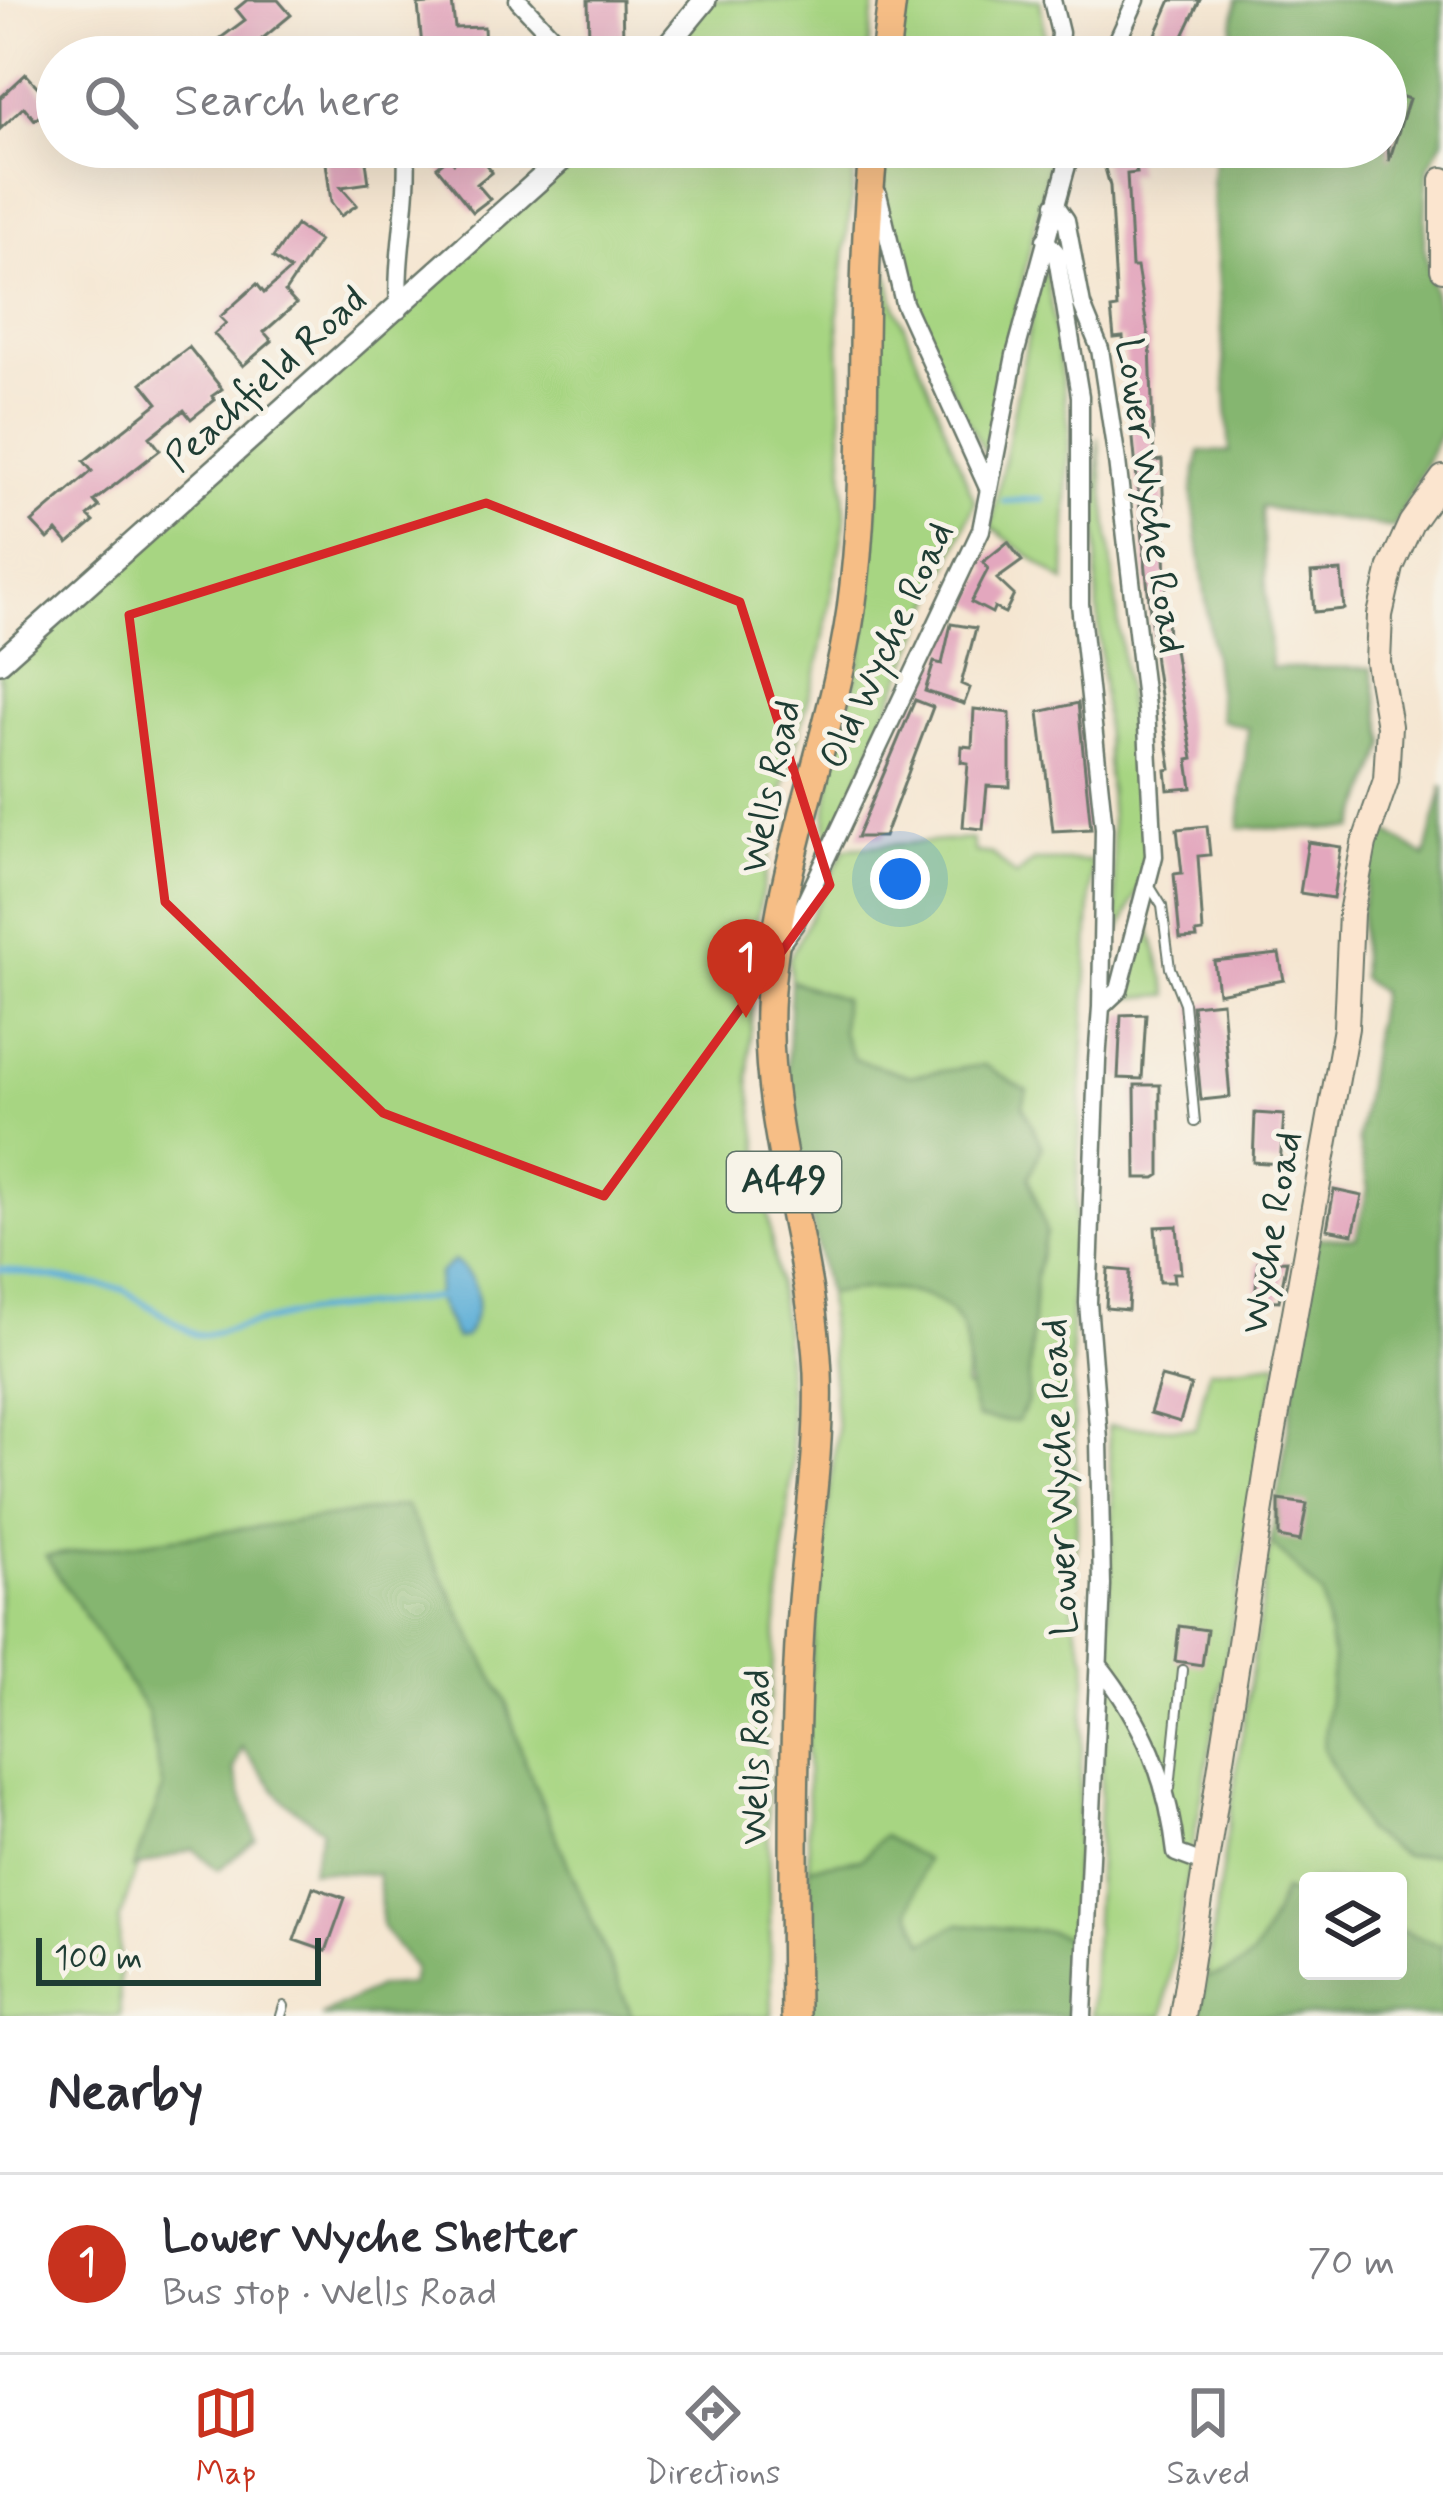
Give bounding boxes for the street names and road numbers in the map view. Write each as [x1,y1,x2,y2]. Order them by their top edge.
street label: Peachfield Road [155,276,379,484]
street label: Lower Wyche Road [1102,335,1196,657]
street label: Old Wyche Road [809,514,967,778]
street label: Wells Road [729,696,815,878]
street label: Wyche Road [1230,1128,1316,1338]
road number: A449 [727,1152,841,1212]
street label: Lower Wyche Road [1030,1318,1092,1636]
street label: Wells Road [730,1669,784,1845]

